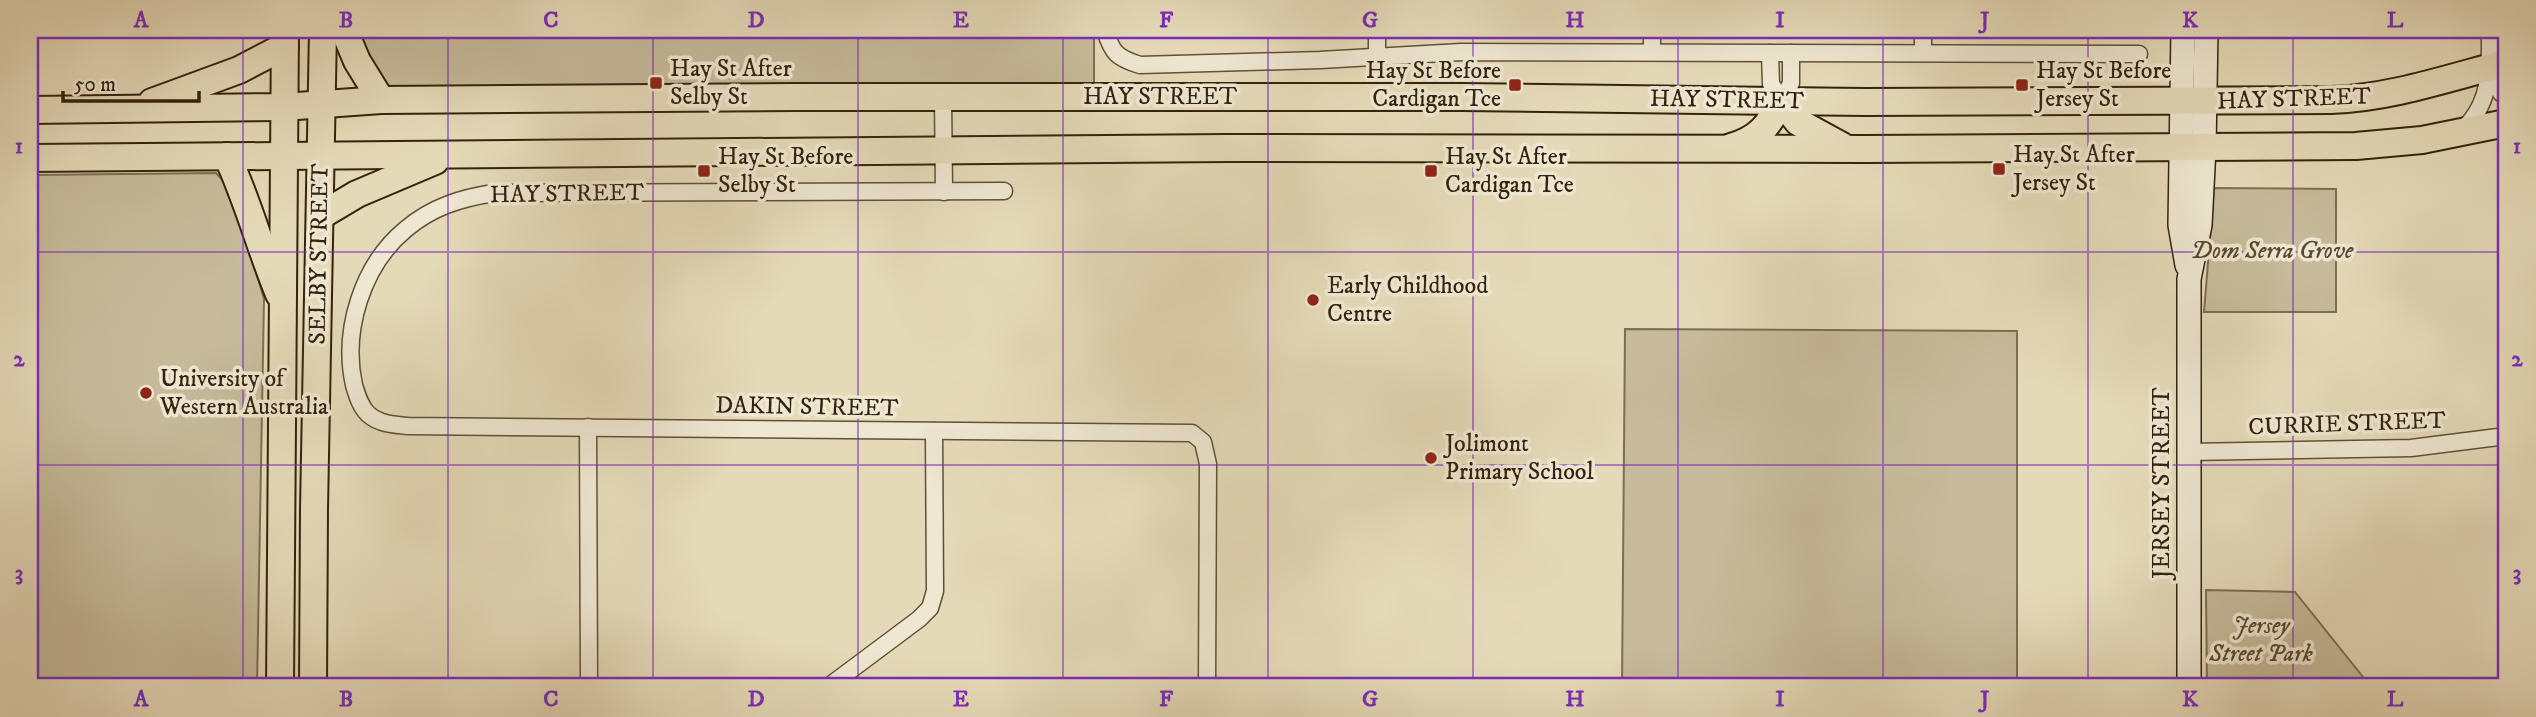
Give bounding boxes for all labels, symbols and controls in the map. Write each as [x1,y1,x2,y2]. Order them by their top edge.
text: A [133,6,150,35]
text: B [339,6,353,35]
text: C [543,6,559,35]
text: D [747,6,765,35]
text: E [953,6,969,35]
text: F [1159,6,1174,35]
text: G [1362,6,1378,35]
text: H [1565,6,1585,35]
text: I [1775,6,1785,35]
text: J [1977,6,1990,35]
text: K [2182,6,2199,35]
text: L [2387,6,2404,35]
place label: Hay St After Selby St [670,54,792,112]
place label: Hay St Before Cardigan Tce [1366,56,1501,114]
place label: Hay St Before Jersey St [2034,56,2171,114]
scale bar [63,60,200,104]
text: 50 m [74,72,116,98]
marker: Hay St After Selby St [648,75,664,91]
marker: Hay St Before Cardigan Tce [1507,77,1523,93]
marker: Hay St Before Jersey St [2014,77,2030,93]
street label: HAY STREET [2216,81,2372,117]
street label: HAY STREET [1083,82,1237,112]
street label: HAY STREET [1650,84,1804,116]
text: 1 [15,132,23,161]
text: 1 [2513,132,2521,161]
place label: Hay St After Jersey St [2011,140,2135,198]
place label: Hay St Before Selby St [718,142,853,200]
place label: Hay St After Cardigan Tce [1445,142,1574,200]
marker: Hay St After Jersey St [1991,161,2007,177]
street label: SELBY STREET [302,163,336,345]
marker: Hay St Before Selby St [696,163,712,179]
marker: Hay St After Cardigan Tce [1423,163,1439,179]
street label: HAY STREET [490,178,644,210]
park label: Dom Serra Grove [2191,236,2354,266]
place label: Early Childhood Centre [1327,271,1488,329]
marker: Early Childhood Centre [1305,292,1321,308]
text: 2 [13,345,25,374]
text: 2 [2511,345,2523,374]
place label: University of Western Australia [159,364,329,422]
marker: University of Western Australia [138,385,154,401]
street label: JERSEY STREET [2147,387,2177,581]
street label: DAKIN STREET [715,390,899,424]
street label: CURRIE STREET [2248,406,2446,442]
place label: Jolimont Primary School [1443,429,1594,487]
marker: Jolimont Primary School [1423,450,1439,466]
text: 3 [15,559,23,588]
text: 3 [2513,559,2521,588]
park label: Jersey Street Park [2208,611,2313,669]
text: A [133,685,150,714]
text: B [339,685,353,714]
text: C [543,685,559,714]
text: D [747,685,765,714]
text: E [953,685,969,714]
text: F [1159,685,1174,714]
text: G [1362,685,1378,714]
text: H [1565,685,1585,714]
text: I [1775,685,1785,714]
text: J [1977,685,1990,714]
text: K [2182,685,2199,714]
text: L [2387,685,2404,714]

